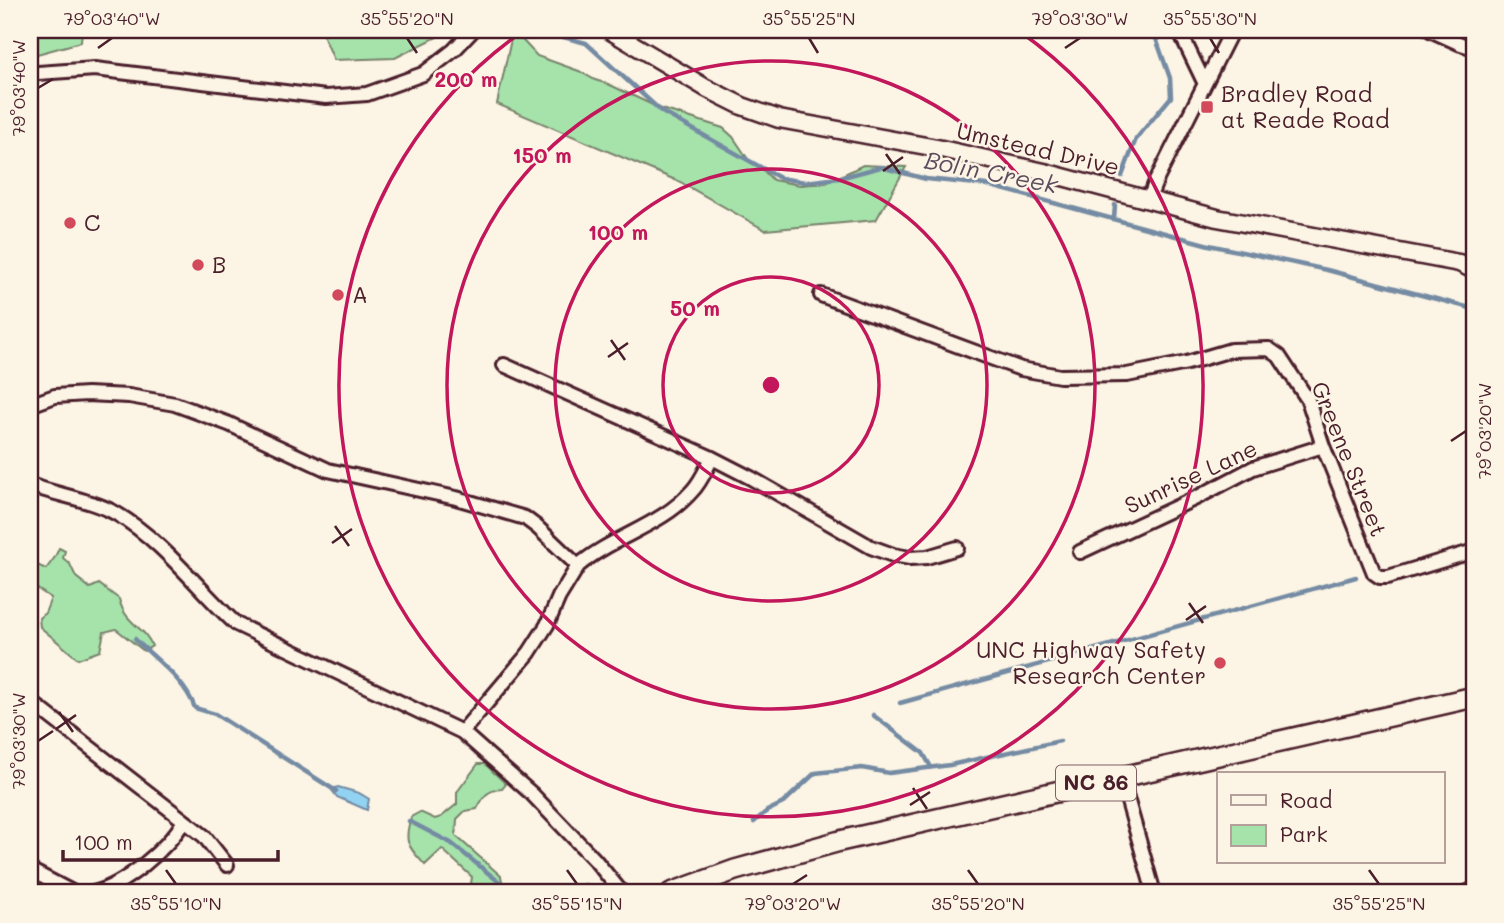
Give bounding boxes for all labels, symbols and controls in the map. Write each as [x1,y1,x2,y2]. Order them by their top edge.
text: 79°03'40"W [63,6,161,30]
text: 35°55'20"N [360,6,454,30]
text: 35°55'25"N [762,6,856,30]
text: 79°03'30"W [1031,6,1129,30]
text: 35°55'30"N [1163,6,1257,30]
text: 79°03'40"W [6,39,30,137]
text: 200 m [435,65,497,92]
place label: Bradley Road at Reade Road [1221,78,1390,134]
marker: Bradley Road at Reade Road [1199,99,1215,115]
street label: Umstead Drive [954,115,1123,181]
text: 150 m [512,141,572,168]
water label: Bolin Creek [922,143,1062,200]
place label: C [84,207,100,237]
marker: C [62,215,78,231]
text: 100 m [588,218,648,245]
place label: B [212,249,226,279]
marker: B [190,257,206,273]
place label: A [352,279,368,309]
marker: A [330,287,346,303]
text: 50 m [670,294,720,321]
centre of rings [759,373,783,397]
street label: Greene Street [1305,377,1395,541]
text: 79°03'20"W [1472,383,1496,479]
street label: Sunrise Lane [1119,432,1262,520]
place label: UNC Highway Safety Research Center [976,634,1206,690]
marker: UNC Highway Safety Research Center [1212,655,1228,671]
text: 79°03'30"W [6,692,30,790]
road number: NC 86 [1056,766,1136,800]
legend [1217,772,1444,864]
text: Road [1280,786,1332,813]
scale bar [63,818,278,862]
text: Park [1280,820,1328,847]
text: 100 m [74,828,133,855]
text: 35°55'10"N [130,891,222,915]
text: 35°55'15"N [531,891,623,915]
text: 79°03'20"W [745,891,841,915]
text: 35°55'20"N [931,891,1025,915]
text: 35°55'25"N [1332,891,1426,915]

